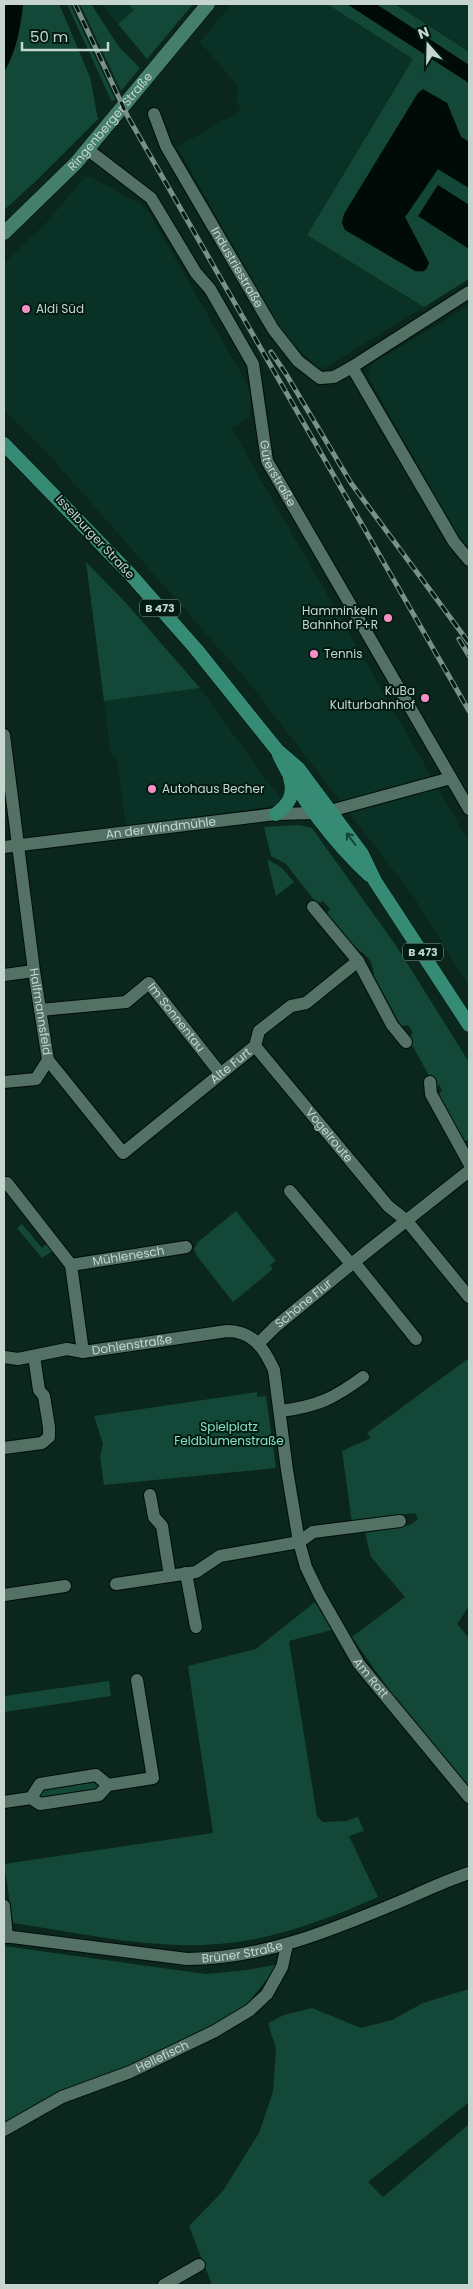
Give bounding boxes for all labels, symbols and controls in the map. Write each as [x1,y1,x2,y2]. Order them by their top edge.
scale bar [22,20,109,52]
north arrow [403,20,453,70]
text: N [415,22,432,44]
text: 50 m [30,26,68,47]
street label: Ringenberger Straße [64,68,156,175]
street label: Industriestraße [207,224,268,311]
place label: Aldi Süd [36,300,84,317]
marker: Aldi Süd [20,303,32,315]
street label: Güterstraße [256,439,301,509]
street label: Isselburger Straße [52,491,139,582]
road number: B 473 [140,600,180,616]
place label: Hamminkeln Bahnhof P+R [302,602,378,633]
marker: Hamminkeln Bahnhof P+R [382,612,394,624]
place label: Tennis [324,645,363,662]
marker: Tennis [308,648,320,660]
place label: KuBa Kulturbahnhof [330,682,415,713]
marker: KuBa Kulturbahnhof [419,692,431,704]
place label: Autohaus Becher [162,780,265,797]
marker: Autohaus Becher [146,783,158,795]
street label: An der Windmühle [105,812,217,843]
one-way arrow [345,833,356,846]
road number: B 473 [403,944,443,960]
street label: Halfmannsfeld [26,967,56,1056]
street label: Im Sonnentau [144,979,209,1055]
street label: Alte Furt [206,1043,255,1087]
street label: Vogelroute [302,1104,357,1166]
street label: Mühlenesch [91,1242,166,1270]
street label: Schöne Flur [271,1274,336,1332]
street label: Dohlenstraße [91,1330,173,1359]
park label: Spielplatz Feldblumenstraße [174,1418,284,1449]
street label: Am Rott [349,1655,393,1701]
street label: Brüner Straße [201,1936,284,1967]
street label: Hellefisch [133,2036,192,2076]

